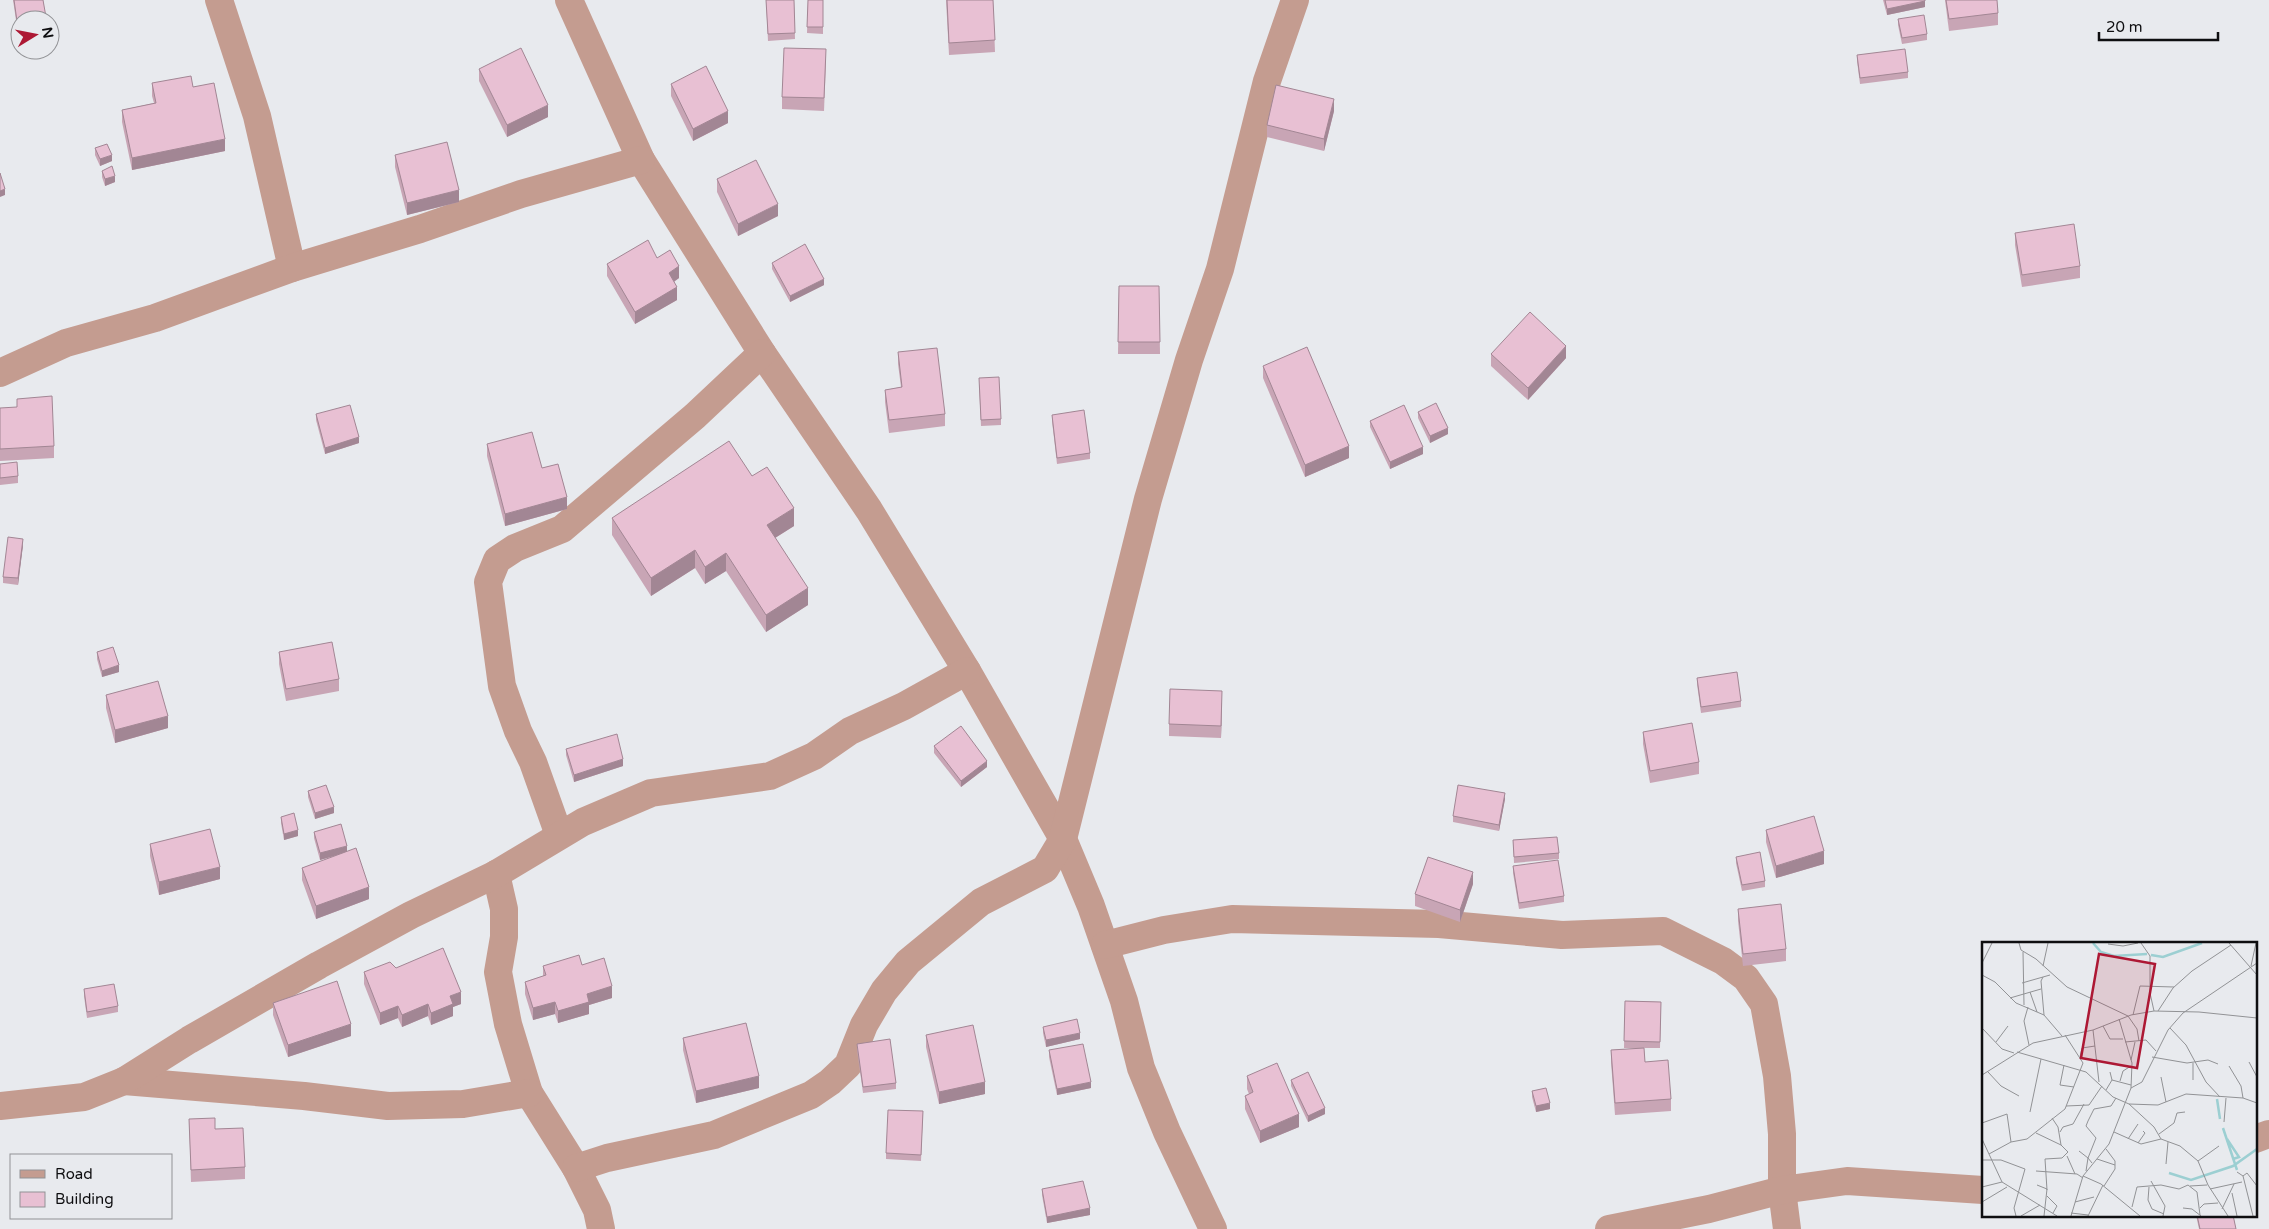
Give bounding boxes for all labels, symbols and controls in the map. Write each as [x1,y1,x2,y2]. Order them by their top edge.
north arrow [10,10,60,60]
scale bar [2099,10,2218,42]
text: 20 m [2106,18,2143,36]
text: N [38,26,57,40]
inset map [1982,942,2256,1216]
legend [10,1154,172,1219]
text: Road [55,1165,93,1183]
text: Building [55,1190,114,1208]

